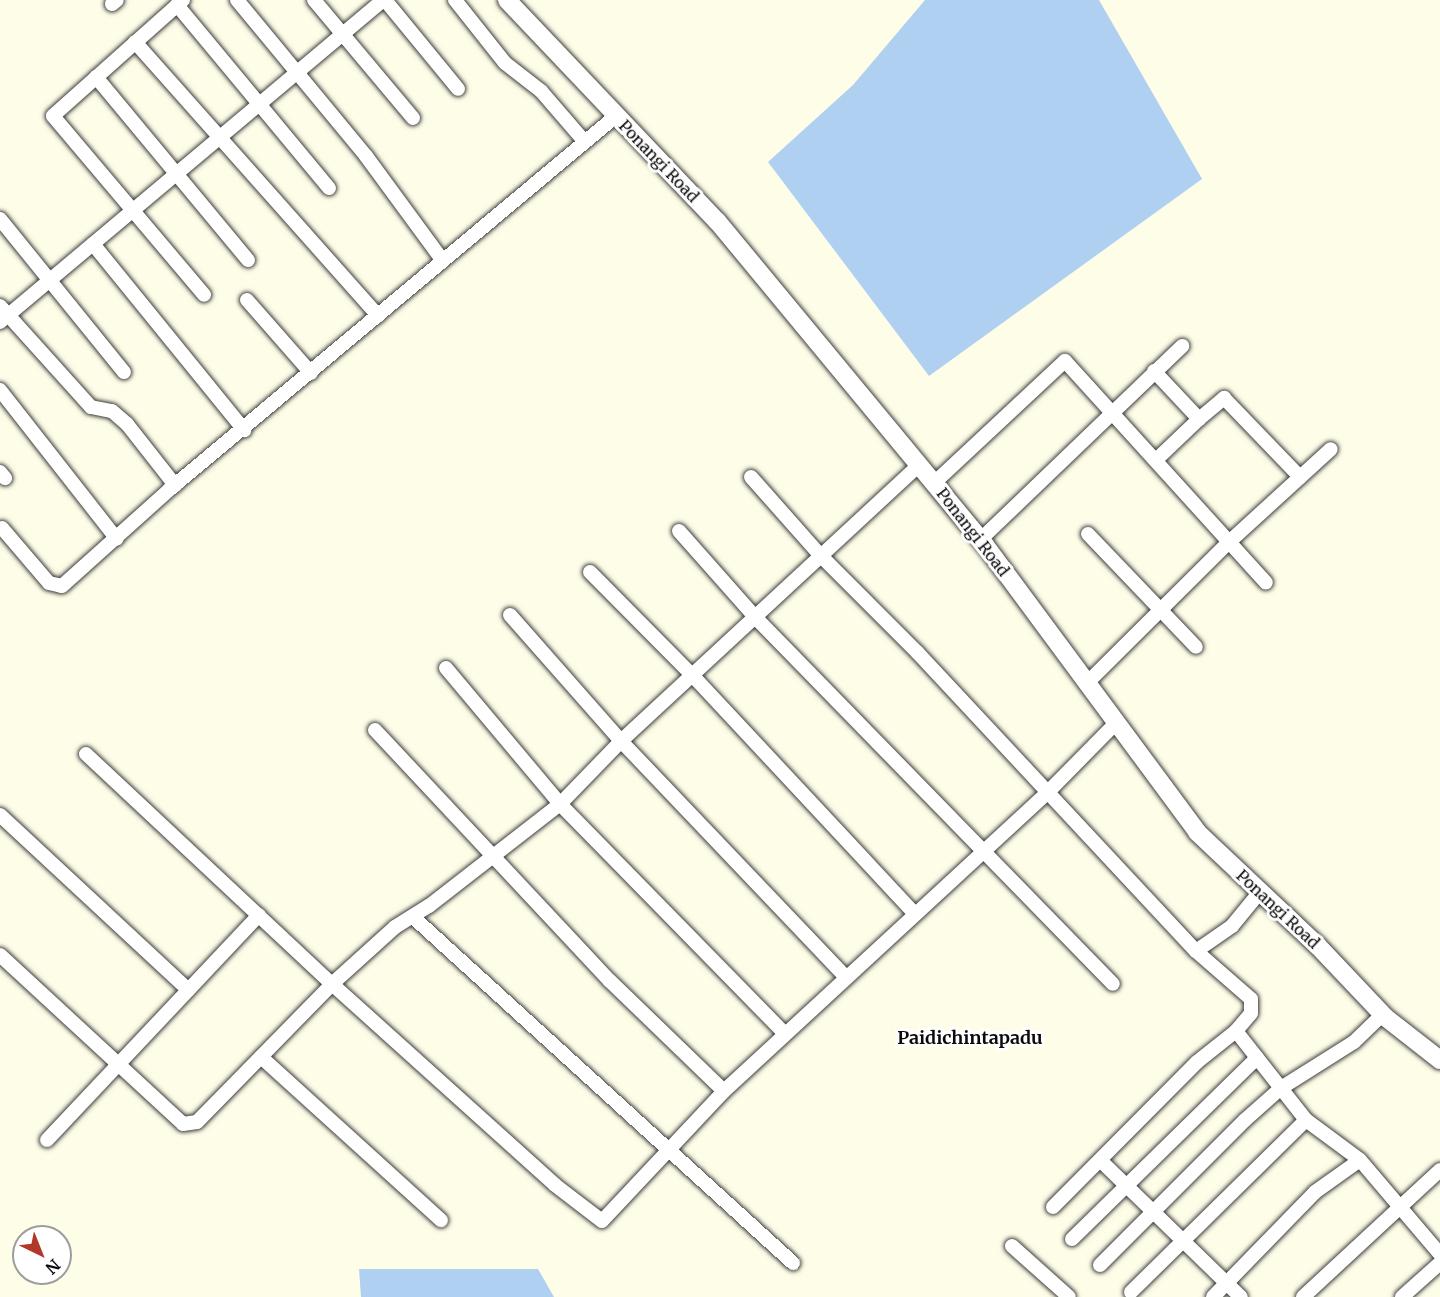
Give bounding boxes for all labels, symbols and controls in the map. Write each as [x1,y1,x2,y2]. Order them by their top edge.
street label: Ponangi Road [615,116,703,206]
street label: Ponangi Road [933,484,1013,580]
street label: Ponangi Road [1232,866,1324,952]
district label: Paidichintapadu [897,1027,1043,1049]
north arrow [12,1225,72,1285]
text: N [41,1255,64,1278]

